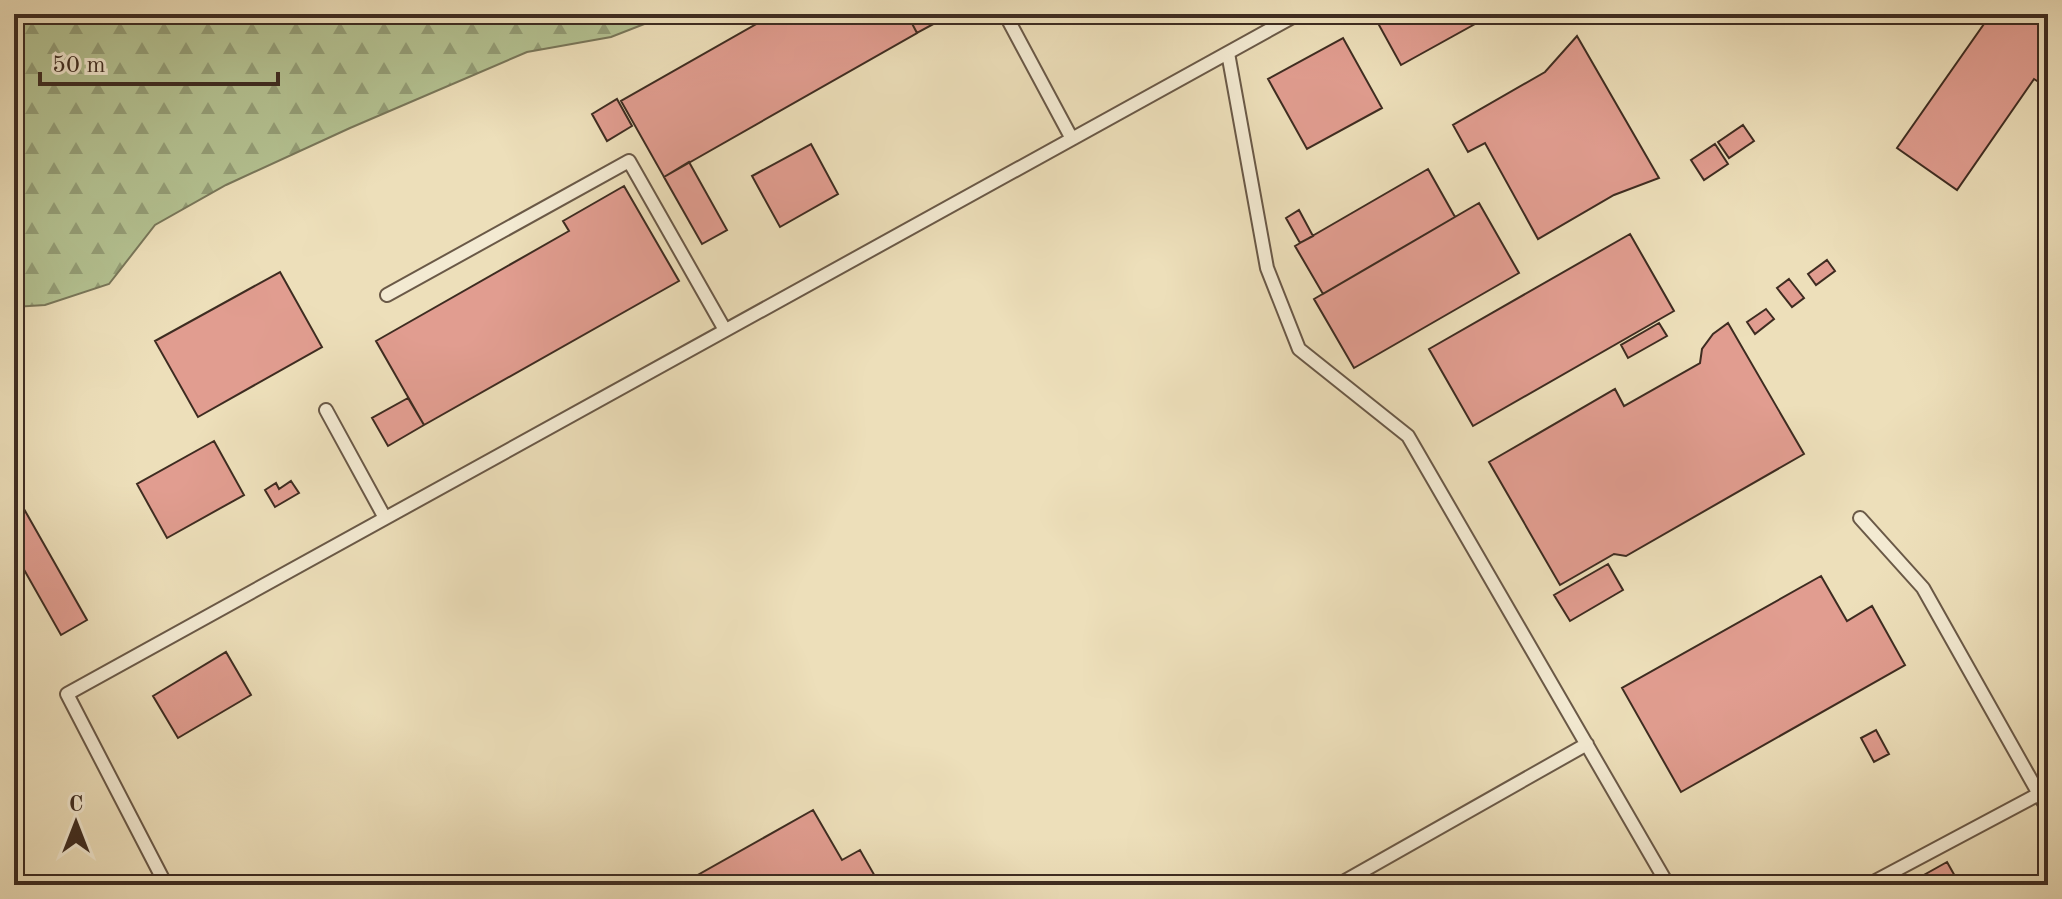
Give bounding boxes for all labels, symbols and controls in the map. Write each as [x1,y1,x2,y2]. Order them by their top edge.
scale bar [40,36,278,86]
text: 50 m [52,54,106,78]
north arrow [36,783,116,863]
text: С [69,794,83,816]

